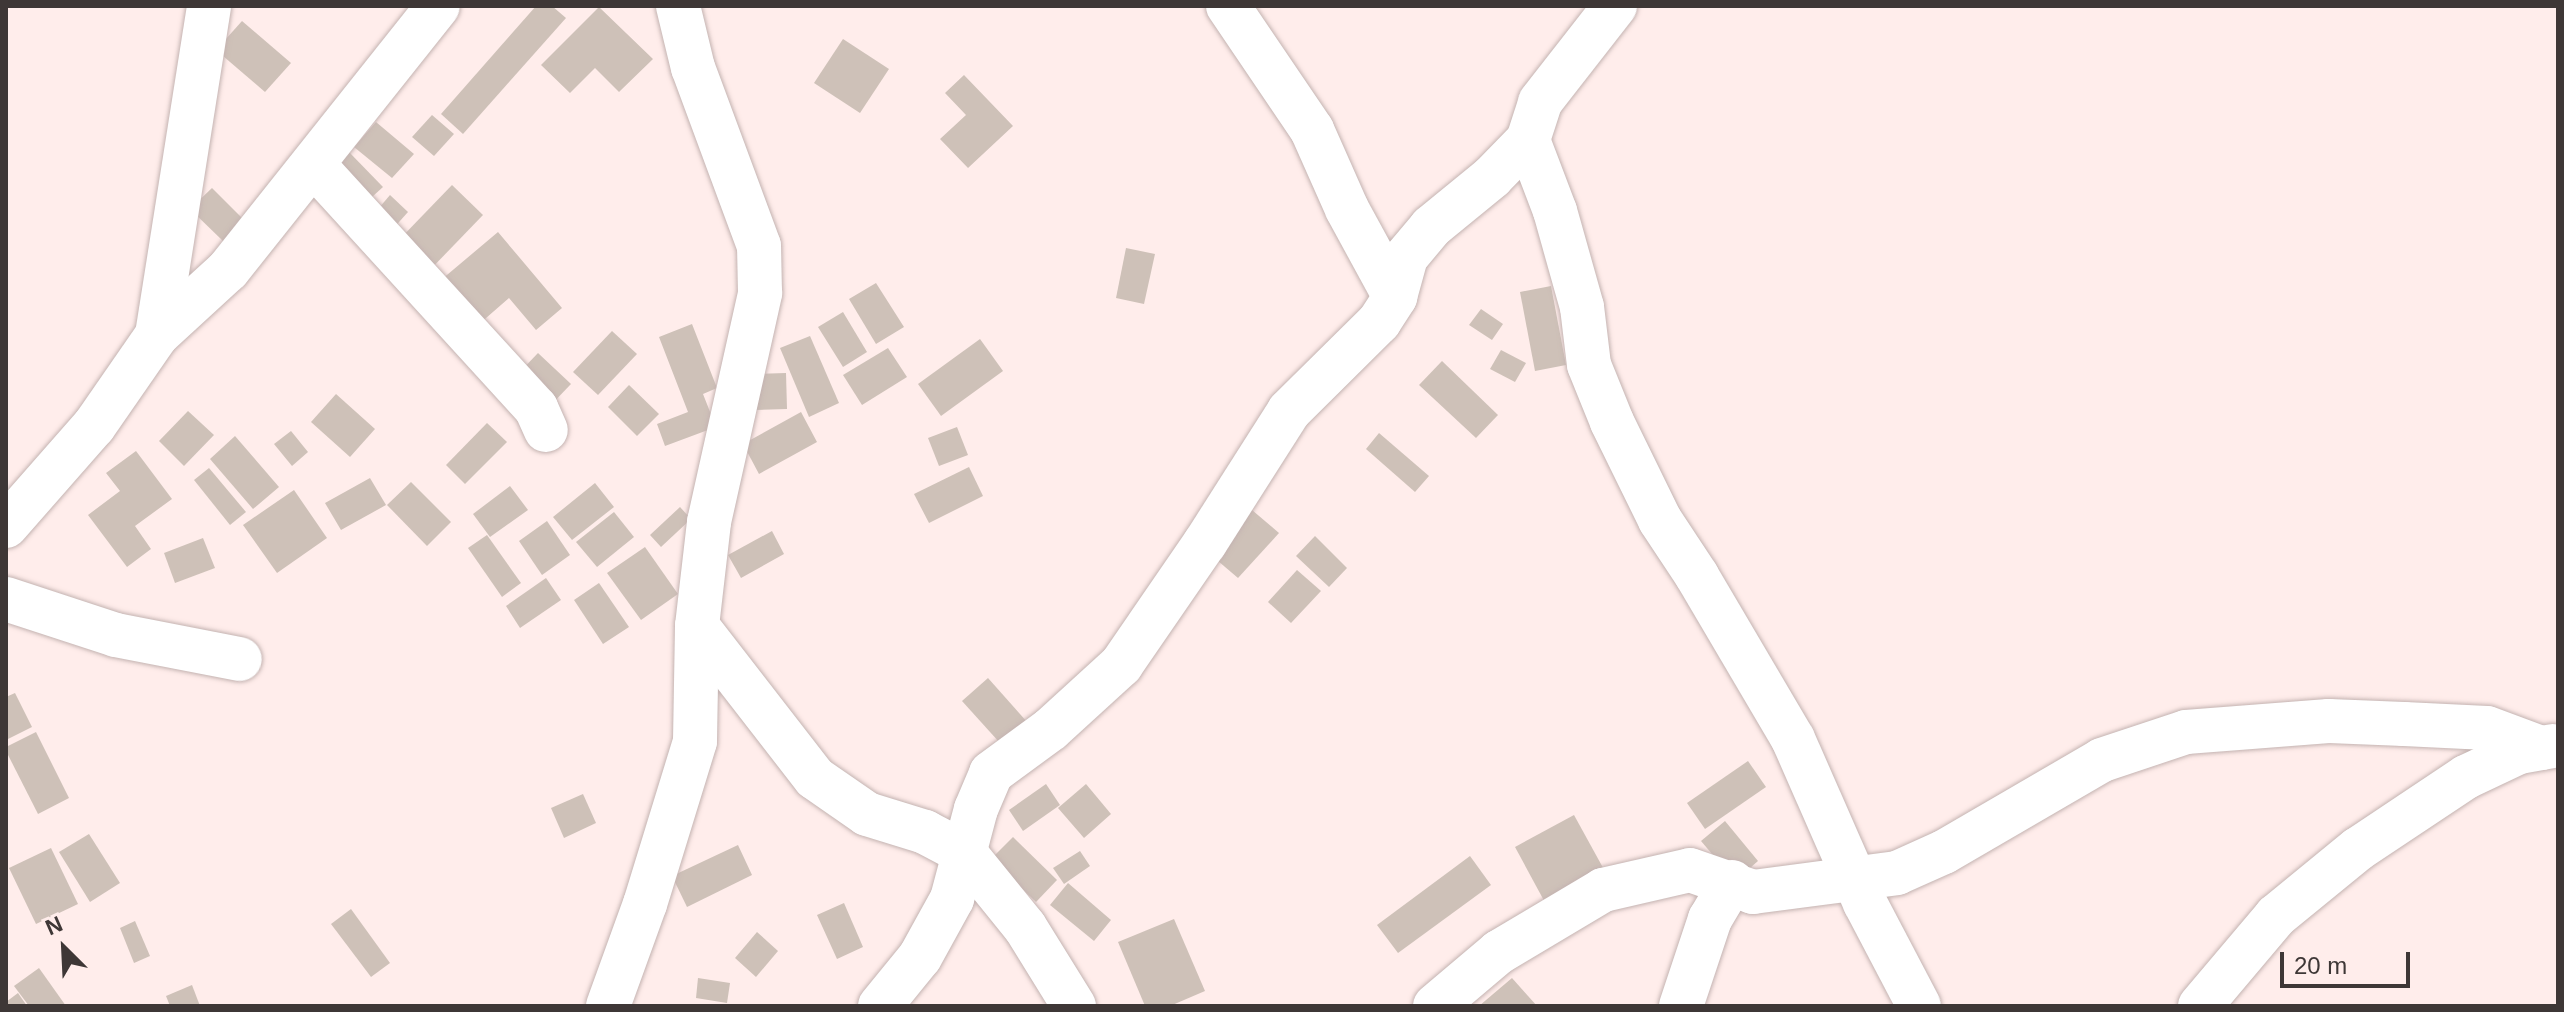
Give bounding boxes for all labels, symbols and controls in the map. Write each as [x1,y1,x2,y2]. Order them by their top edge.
north arrow [24,908,104,988]
text: N [42,911,66,940]
scale bar [2284,936,2414,986]
text: 20 m [2294,952,2347,979]

